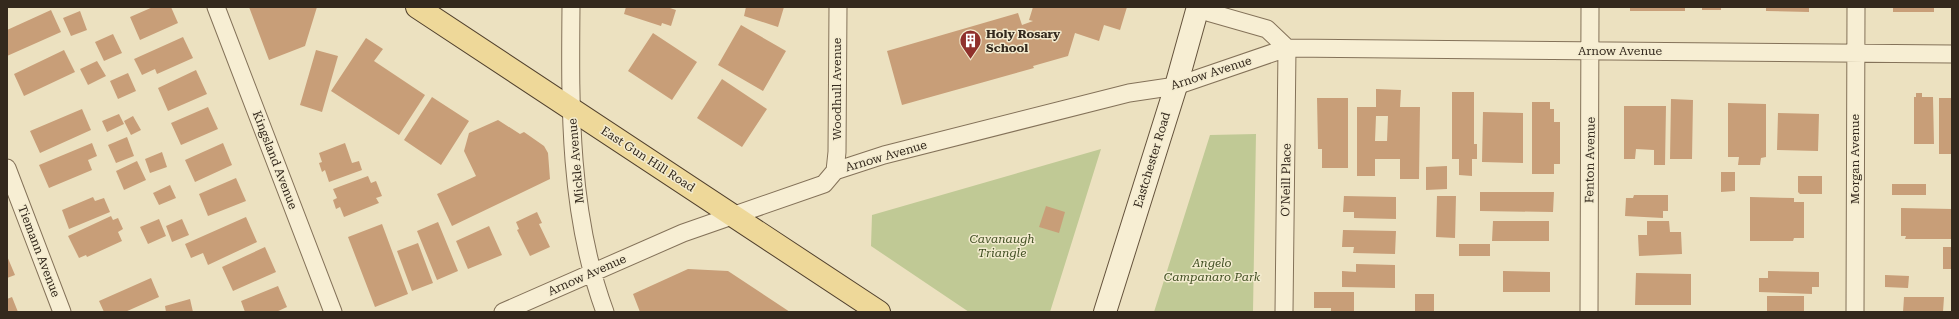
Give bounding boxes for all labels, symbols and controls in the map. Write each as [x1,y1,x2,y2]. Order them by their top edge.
place label: Holy Rosary School [986,27,1061,55]
building icon: Holy Rosary School [957,28,983,61]
street label: Woodhull Avenue [830,37,844,140]
street label: Arnow Avenue [1578,44,1662,58]
street label: Arnow Avenue [1169,53,1254,93]
street label: Kingsland Avenue [250,109,300,212]
street label: Eastchester Road [1131,110,1173,210]
street label: Morgan Avenue [1848,113,1862,204]
street label: Fenton Avenue [1582,116,1598,203]
street label: Mickle Avenue [565,117,587,204]
street label: East Gun Hill Road [598,123,698,195]
street label: Arnow Avenue [844,138,929,174]
street label: O'Neill Place [1278,143,1294,217]
street label: Tiemann Avenue [15,203,63,299]
park label: Cavanaugh Triangle [969,232,1035,260]
street label: Arnow Avenue [546,251,629,299]
park label: Angelo Campanaro Park [1164,256,1261,284]

